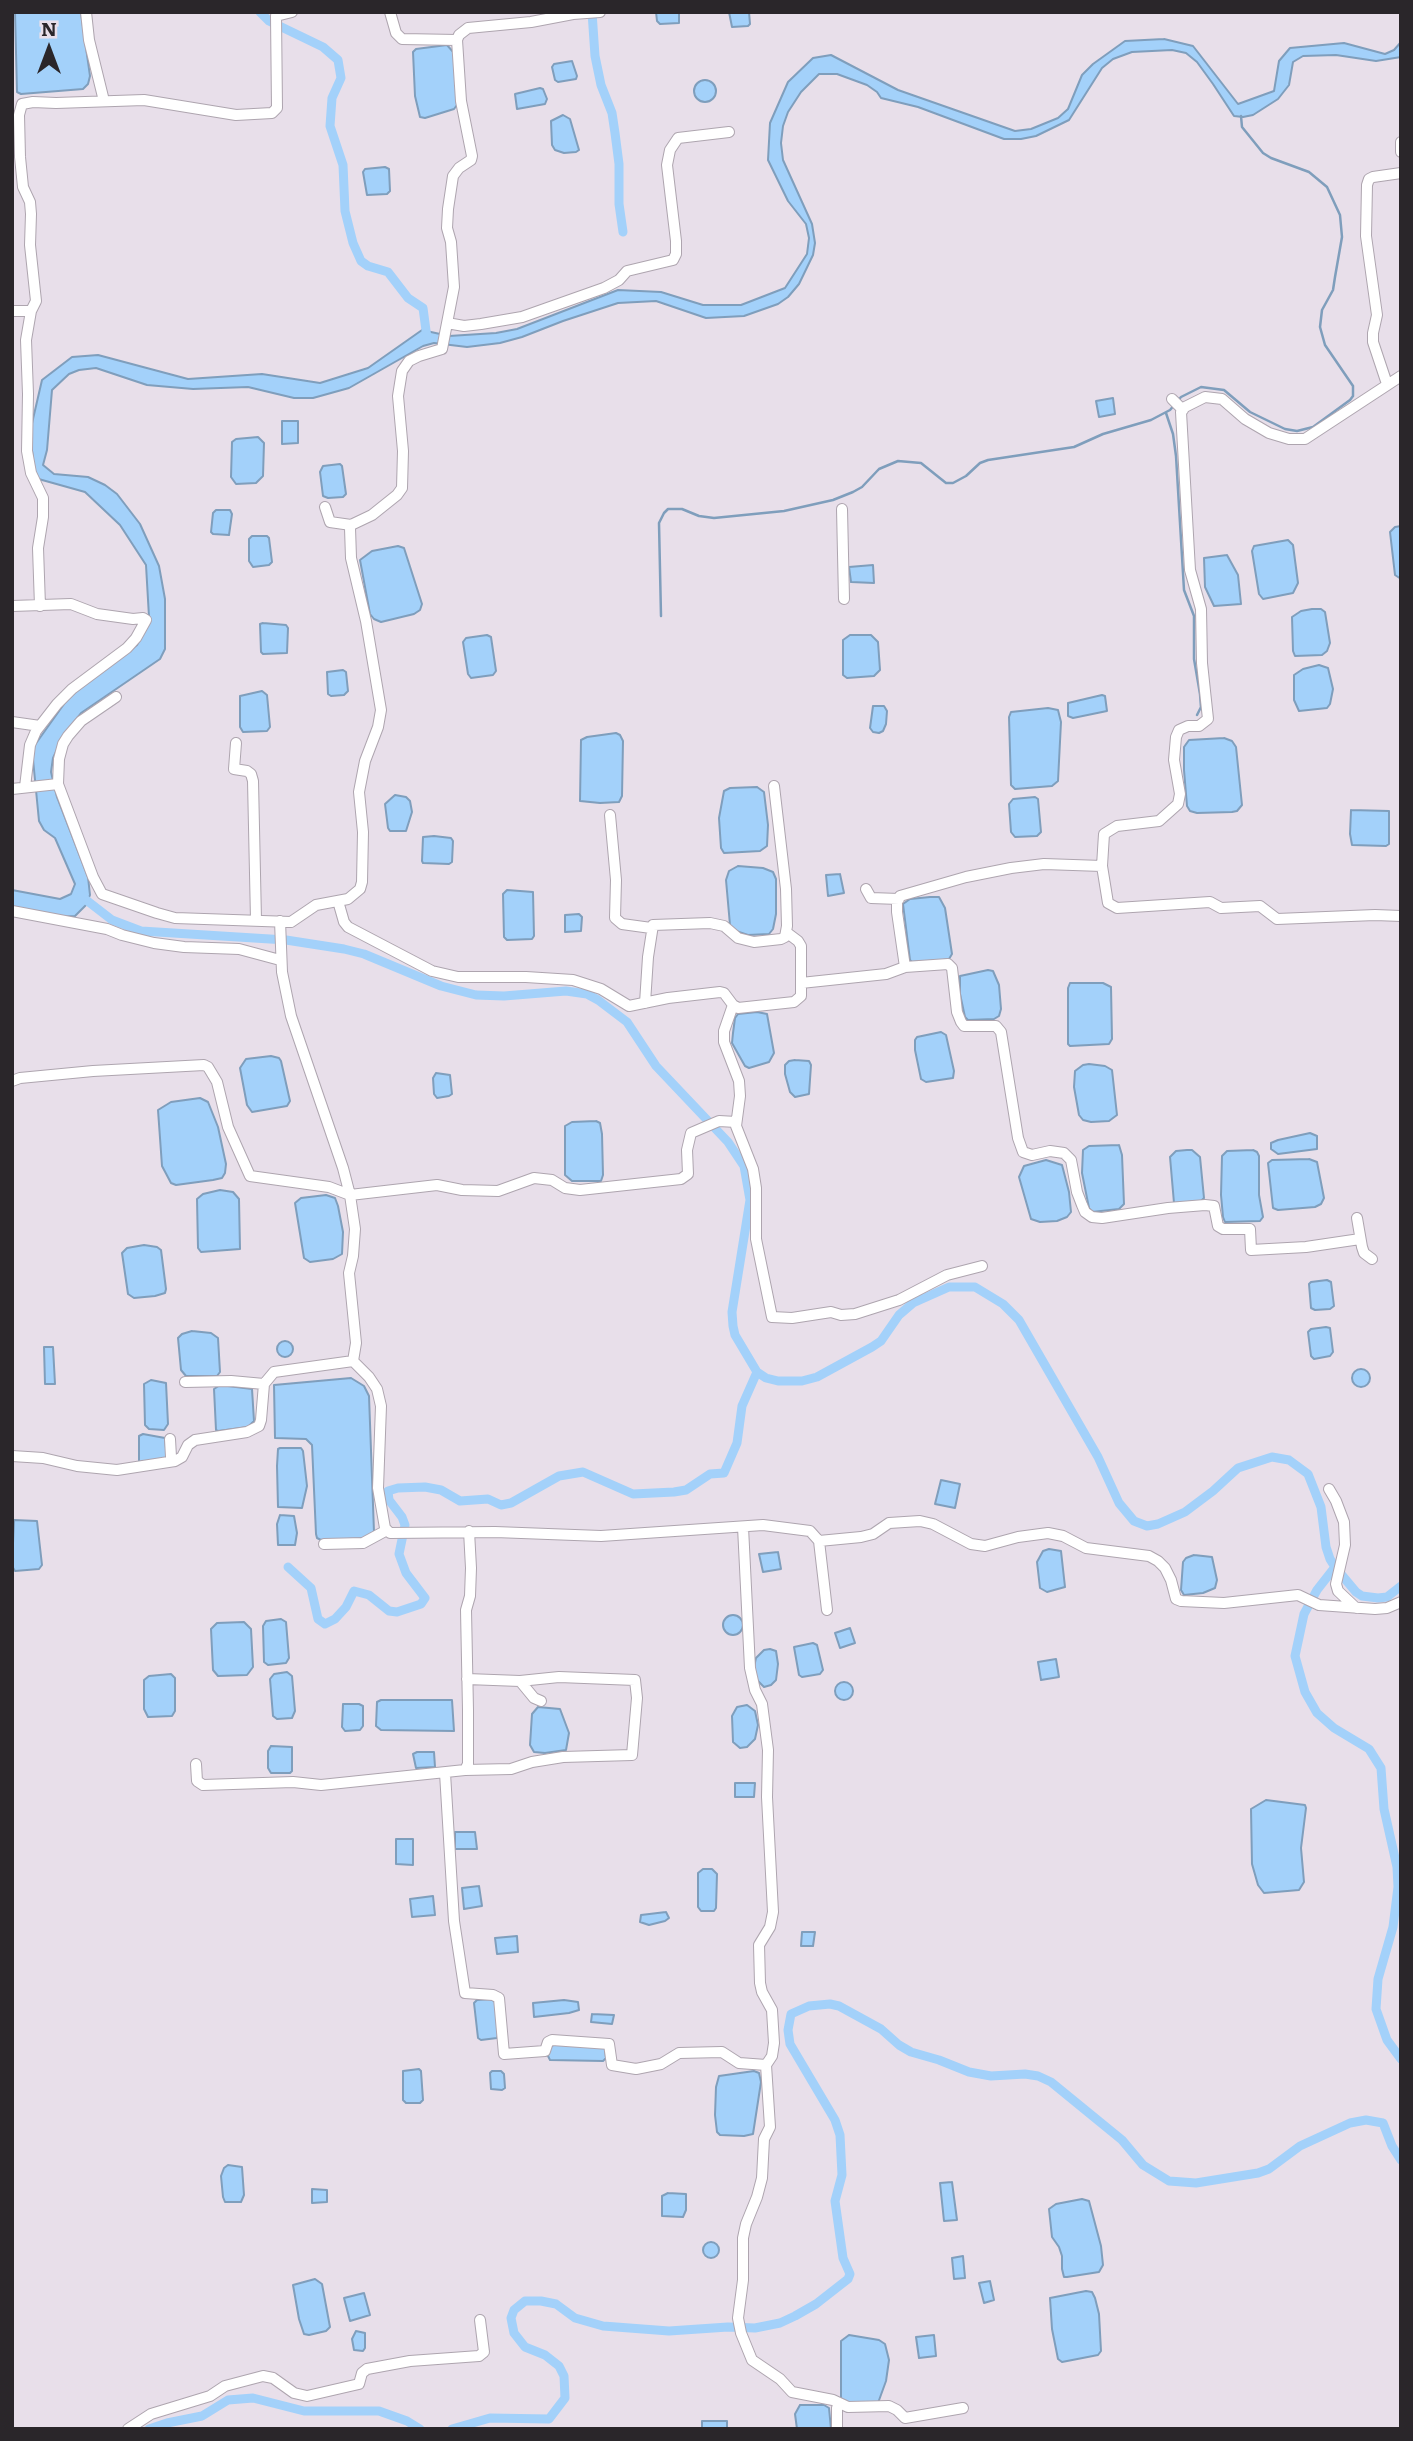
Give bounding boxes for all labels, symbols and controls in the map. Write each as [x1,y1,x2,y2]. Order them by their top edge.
north arrow [14,14,84,84]
text: N [41,14,57,42]

